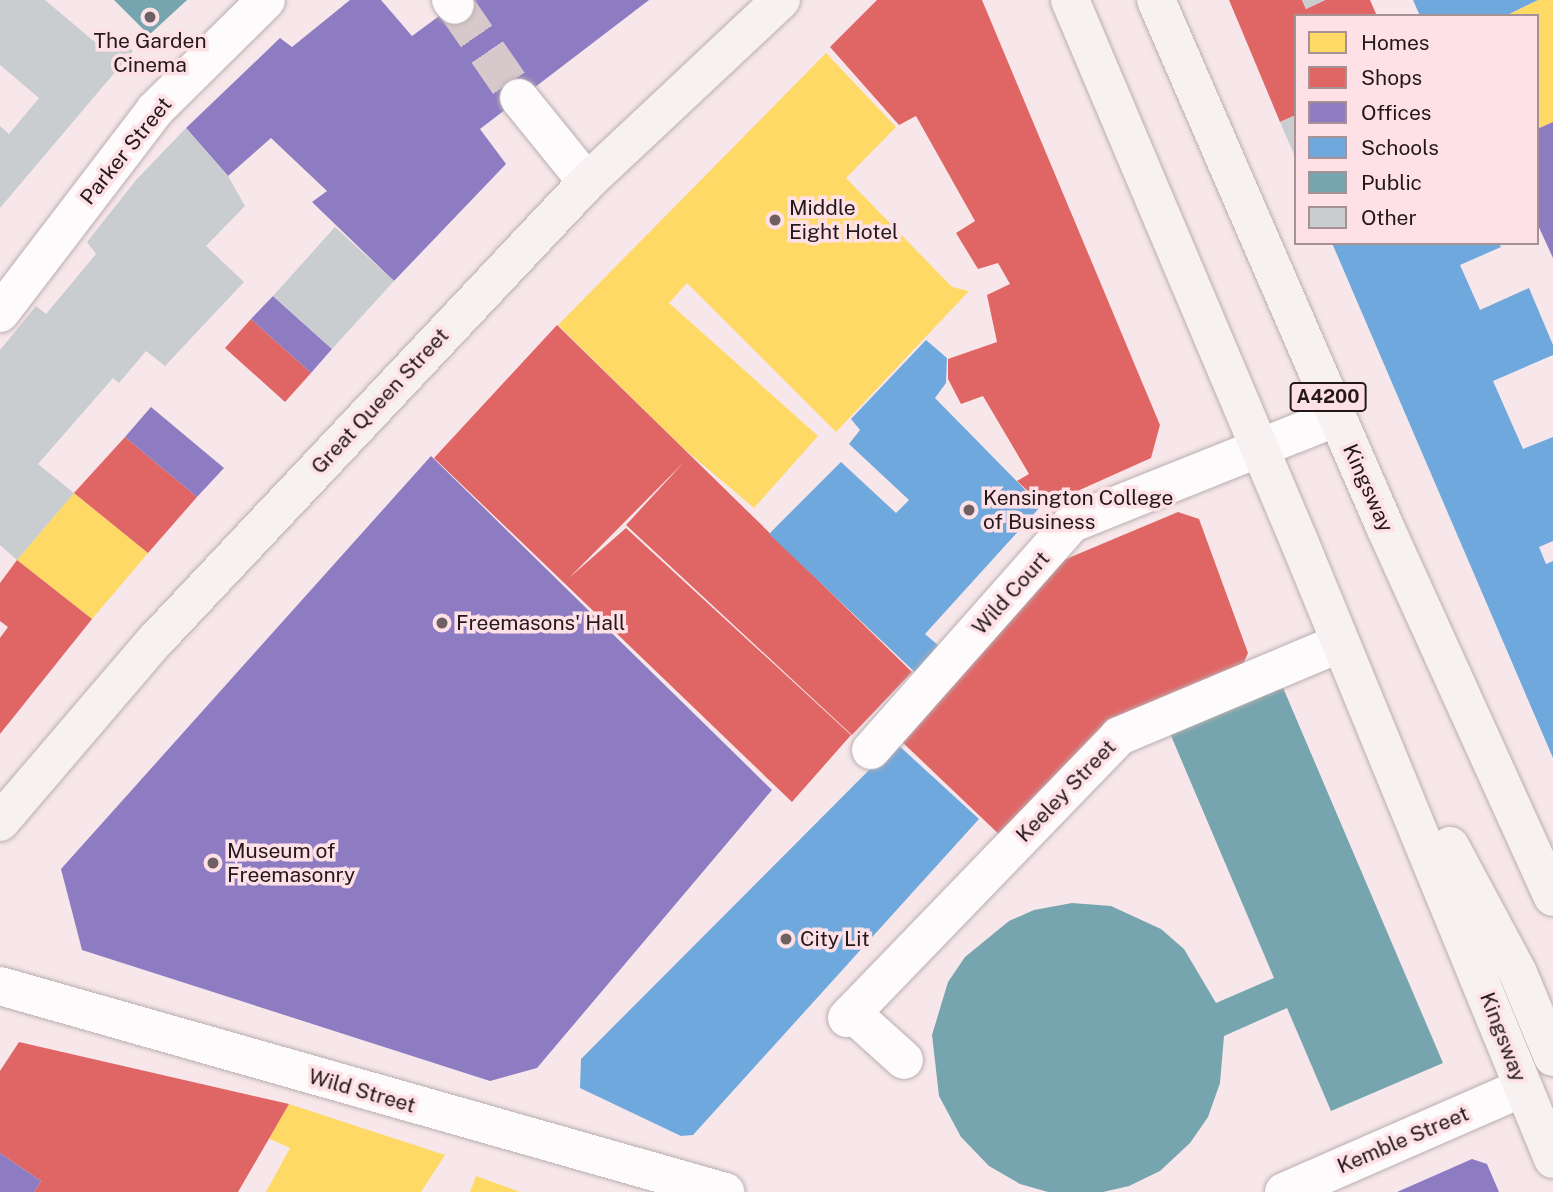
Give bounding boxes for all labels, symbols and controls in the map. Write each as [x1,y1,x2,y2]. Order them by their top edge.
marker: The Garden Cinema [142,9,158,25]
legend [1294,14,1539,245]
place label: The Garden Cinema [93,28,207,78]
text: Homes [1361,30,1429,55]
text: Shops [1361,65,1422,90]
street label: Parker Street [75,92,177,210]
text: Offices [1361,100,1431,125]
text: Schools [1361,135,1439,160]
text: Public [1361,170,1422,195]
place label: Middle Eight Hotel [789,195,898,245]
text: Other [1361,205,1417,230]
marker: Middle Eight Hotel [767,212,783,228]
street label: Great Queen Street [306,323,454,479]
road number: A4200 [1290,382,1366,412]
street label: Kingsway [1337,440,1399,536]
place label: Kensington College of Business [983,485,1173,535]
marker: Kensington College of Business [961,502,977,518]
street label: Wild Court [967,546,1055,640]
place label: Freemasons' Hall [456,610,625,636]
marker: Freemasons' Hall [434,615,450,631]
street label: Keeley Street [1011,734,1121,848]
place label: Museum of Freemasonry [227,838,355,888]
marker: Museum of Freemasonry [205,855,221,871]
place label: City Lit [800,926,870,952]
marker: City Lit [778,931,794,947]
street label: Kingsway [1474,989,1532,1085]
street label: Wild Street [306,1064,418,1118]
street label: Kemble Street [1333,1101,1473,1179]

